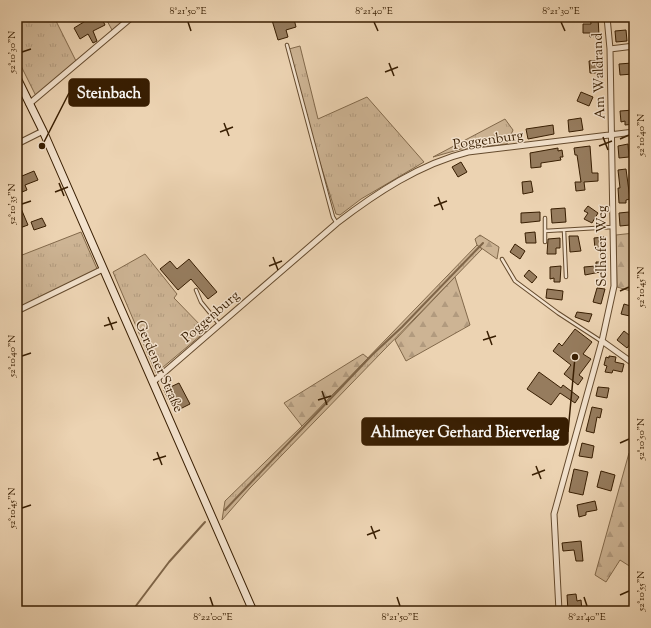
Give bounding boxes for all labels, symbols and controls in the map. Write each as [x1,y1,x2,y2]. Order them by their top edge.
text: 8°21'50"E [170,4,206,19]
text: 8°21'40"E [355,4,393,19]
text: 8°21'30"E [542,4,580,19]
text: 52°10'30"N [5,31,20,74]
street label: Am Waldrand [588,32,612,119]
callout: Steinbach [69,79,149,106]
text: Steinbach [77,84,141,105]
text: 52°10'40"N [634,114,649,157]
street label: Poggenburg [452,126,525,156]
text: 52°10'35"N [5,183,20,226]
street label: Selhofer Weg [593,205,613,287]
text: 52°10'45"N [634,266,649,309]
street label: Poggenburg [178,287,245,348]
street label: Gerdener Straße [129,317,187,416]
text: 52°10'40"N [5,335,20,378]
callout: Ahlmeyer Gerhard Bierverlag [362,418,568,445]
text: 52°10'50"N [634,418,649,461]
text: Ahlmeyer Gerhard Bierverlag [370,423,560,444]
text: 52°10'45"N [5,487,20,530]
text: 52°10'55"N [634,571,649,612]
text: 8°22'00"E [193,610,233,625]
text: 8°21'50"E [382,610,418,625]
text: 8°21'40"E [568,610,606,625]

